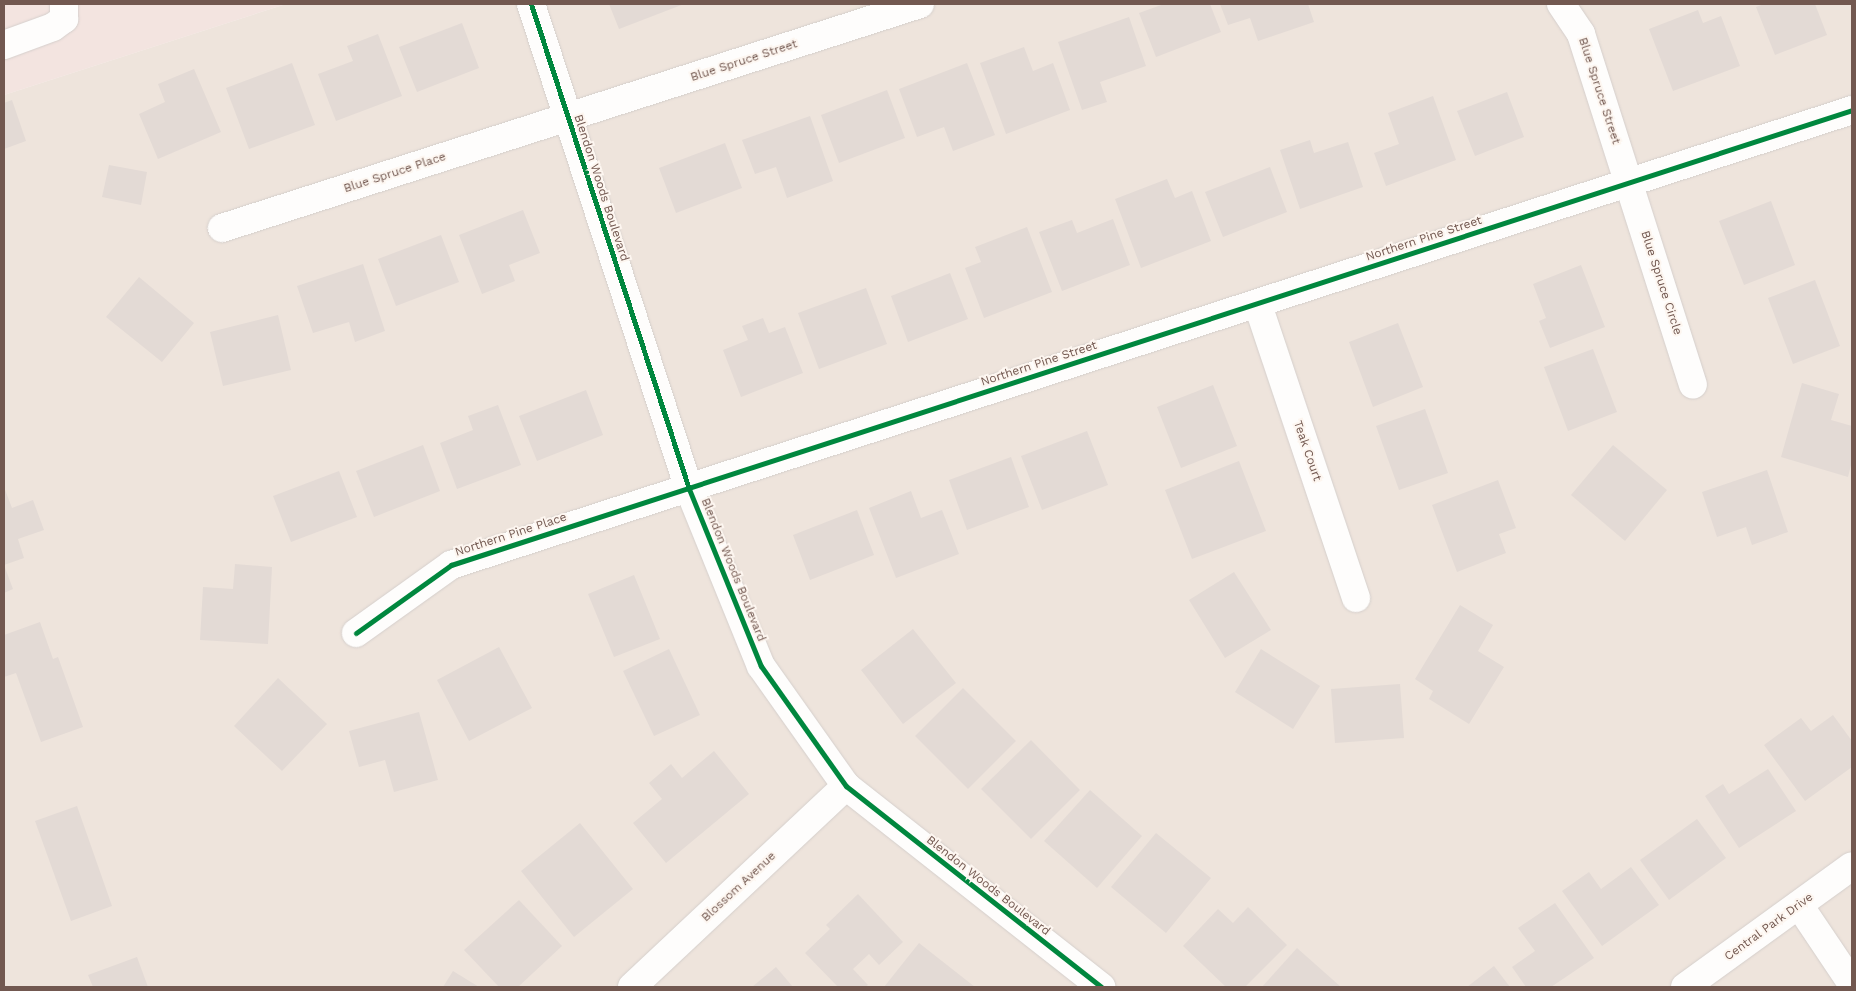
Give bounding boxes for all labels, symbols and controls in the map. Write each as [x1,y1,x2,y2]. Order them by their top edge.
street label: Blue Spruce Street [1575,36,1623,146]
street label: Blue Spruce Street [689,37,799,85]
street label: Blendon Woods Boulevard [570,113,632,263]
street label: Blue Spruce Place [342,150,448,196]
street label: Northern Pine Street [1364,213,1484,265]
street label: Blue Spruce Circle [1637,229,1685,337]
street label: Northern Pine Street [979,338,1099,390]
street label: Teak Court [1290,419,1324,483]
street label: Blendon Woods Boulevard [698,496,768,644]
street label: Northern Pine Place [453,510,569,560]
street label: Blendon Woods Boulevard [923,833,1053,939]
street label: Blossom Avenue [699,849,779,925]
street label: Central Park Drive [1722,890,1816,964]

